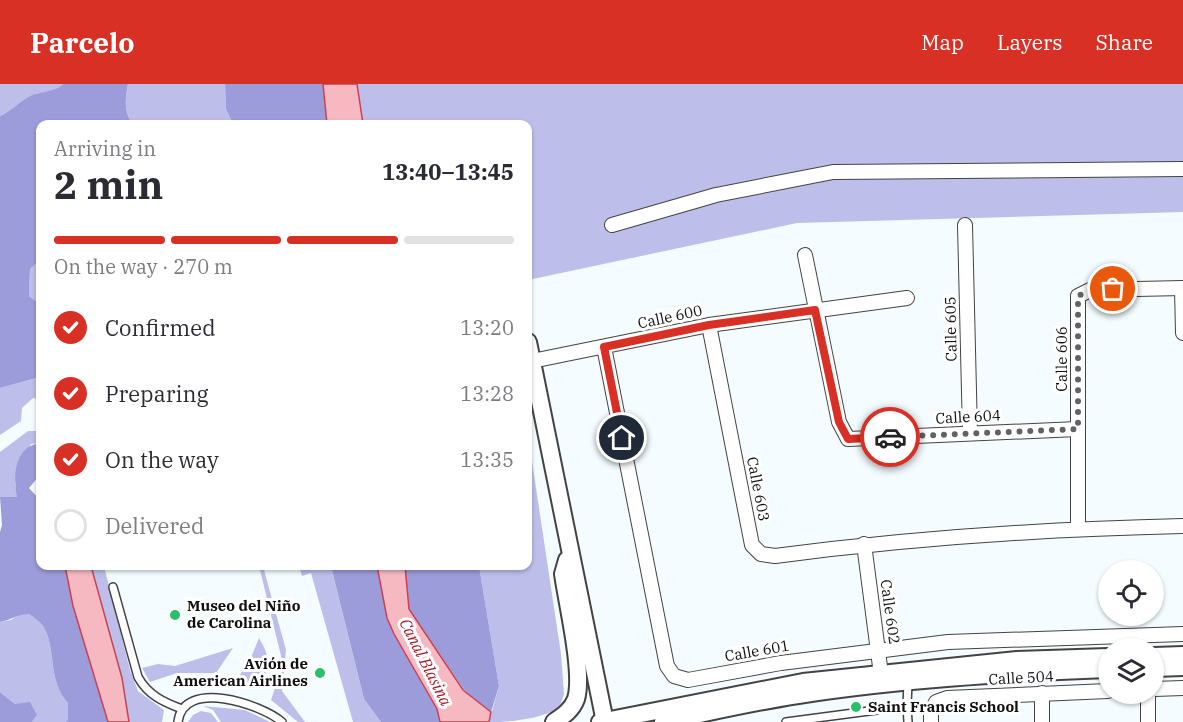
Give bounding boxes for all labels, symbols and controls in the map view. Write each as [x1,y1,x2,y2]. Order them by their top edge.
text: Parcelo [30,24,135,61]
text: Map [921,28,964,56]
text: Layers [997,28,1063,56]
text: Share [1096,28,1153,56]
text: Arriving in [54,135,156,162]
text: 13:40–13:45 [382,157,514,186]
text: 2 min [54,159,163,210]
text: On the way · 270 m [54,253,233,280]
pin [1087,263,1138,314]
icon: bag [1096,272,1129,305]
street label: Calle 605 [940,296,961,362]
street label: Calle 600 [636,300,704,333]
icon: check [54,311,87,344]
text: Confirmed [105,313,216,342]
text: 13:20 [460,314,514,341]
street label: Calle 606 [1052,326,1071,392]
icon: check [54,377,87,410]
text: Preparing [105,379,209,408]
text: 13:28 [460,380,514,407]
street label: Calle 604 [935,405,1001,428]
courier [860,407,920,467]
pin [596,412,647,463]
icon: home [605,421,638,454]
icon: car [874,421,907,454]
icon: check [54,443,87,476]
text: On the way [105,445,219,474]
text: 13:35 [460,446,514,473]
street label: Calle 603 [743,455,774,523]
text: Delivered [105,511,204,540]
map controls [1098,560,1164,704]
button: locate [1098,560,1164,626]
street label: Calle 602 [877,578,904,646]
place label: Museo del Niño de Carolina [187,596,301,632]
marker: Museo del Niño de Carolina [168,608,182,622]
water label: Canal Blasina [395,615,457,709]
street label: Calle 601 [723,635,791,666]
button: layers [1098,638,1164,704]
place label: Avión de American Airlines [173,654,308,690]
marker: Avión de American Airlines [313,666,327,680]
street label: Calle 504 [988,666,1054,689]
place label: Saint Francis School [868,697,1019,716]
marker: Saint Francis School [849,700,863,714]

